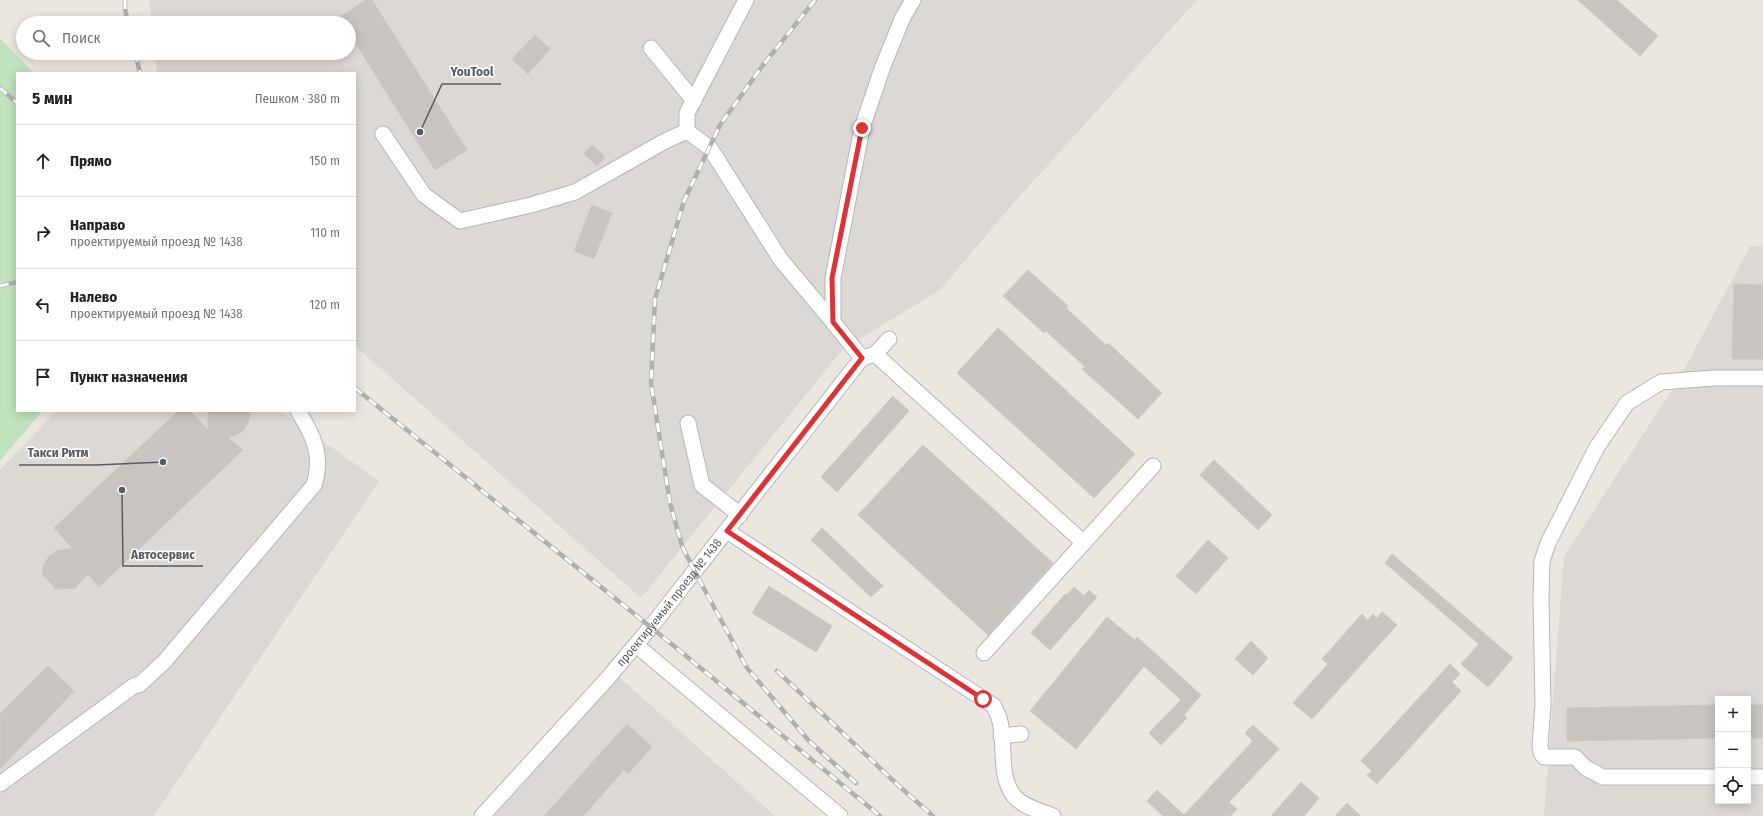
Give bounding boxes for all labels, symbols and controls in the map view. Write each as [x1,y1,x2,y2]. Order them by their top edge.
search box [16,16,356,60]
icon: search [30,27,52,49]
text: Поиск [62,29,100,47]
callout: YouTool [442,59,501,84]
text: YouTool [450,64,494,79]
text: 5 мин [32,88,72,109]
text: Пешком · 380 m [255,91,340,106]
route end [853,119,871,137]
icon: ahead [32,150,54,172]
text: Прямо [70,152,112,170]
text: 150 m [309,153,340,168]
text: Направо [70,216,125,234]
icon: right [32,222,54,244]
text: 110 m [310,225,340,240]
text: проектируемый проезд № 1438 [70,234,243,249]
text: Налево [70,288,117,306]
icon: left [32,294,54,316]
text: 120 m [309,297,340,312]
text: проектируемый проезд № 1438 [70,306,243,321]
icon: arrive [32,366,54,388]
text: Пункт назначения [70,368,188,386]
callout: Такси Ритм [19,440,96,465]
text: Такси Ритм [28,445,88,460]
street label: проектируемый проезд № 1438 [614,536,724,669]
callout: Автосервис [123,541,203,566]
text: Автосервис [130,547,195,562]
route start [974,690,992,708]
map controls [1715,696,1751,804]
button: + [1715,696,1751,732]
button: − [1715,732,1751,768]
button: locate [1715,768,1751,804]

